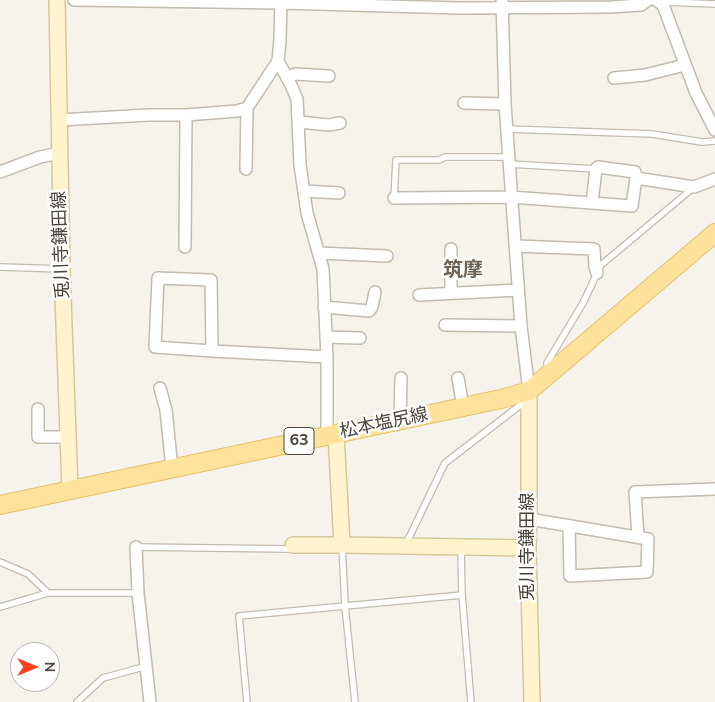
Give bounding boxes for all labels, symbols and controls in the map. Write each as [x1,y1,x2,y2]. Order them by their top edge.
street label: 兎川寺鎌田線 [49,191,75,299]
district label: 筑摩 [443,259,483,283]
street label: 松本塩尻線 [338,404,430,444]
road number: 63 [284,428,314,454]
street label: 兎川寺鎌田線 [518,493,540,601]
north arrow [10,642,60,692]
text: N [40,662,59,672]

